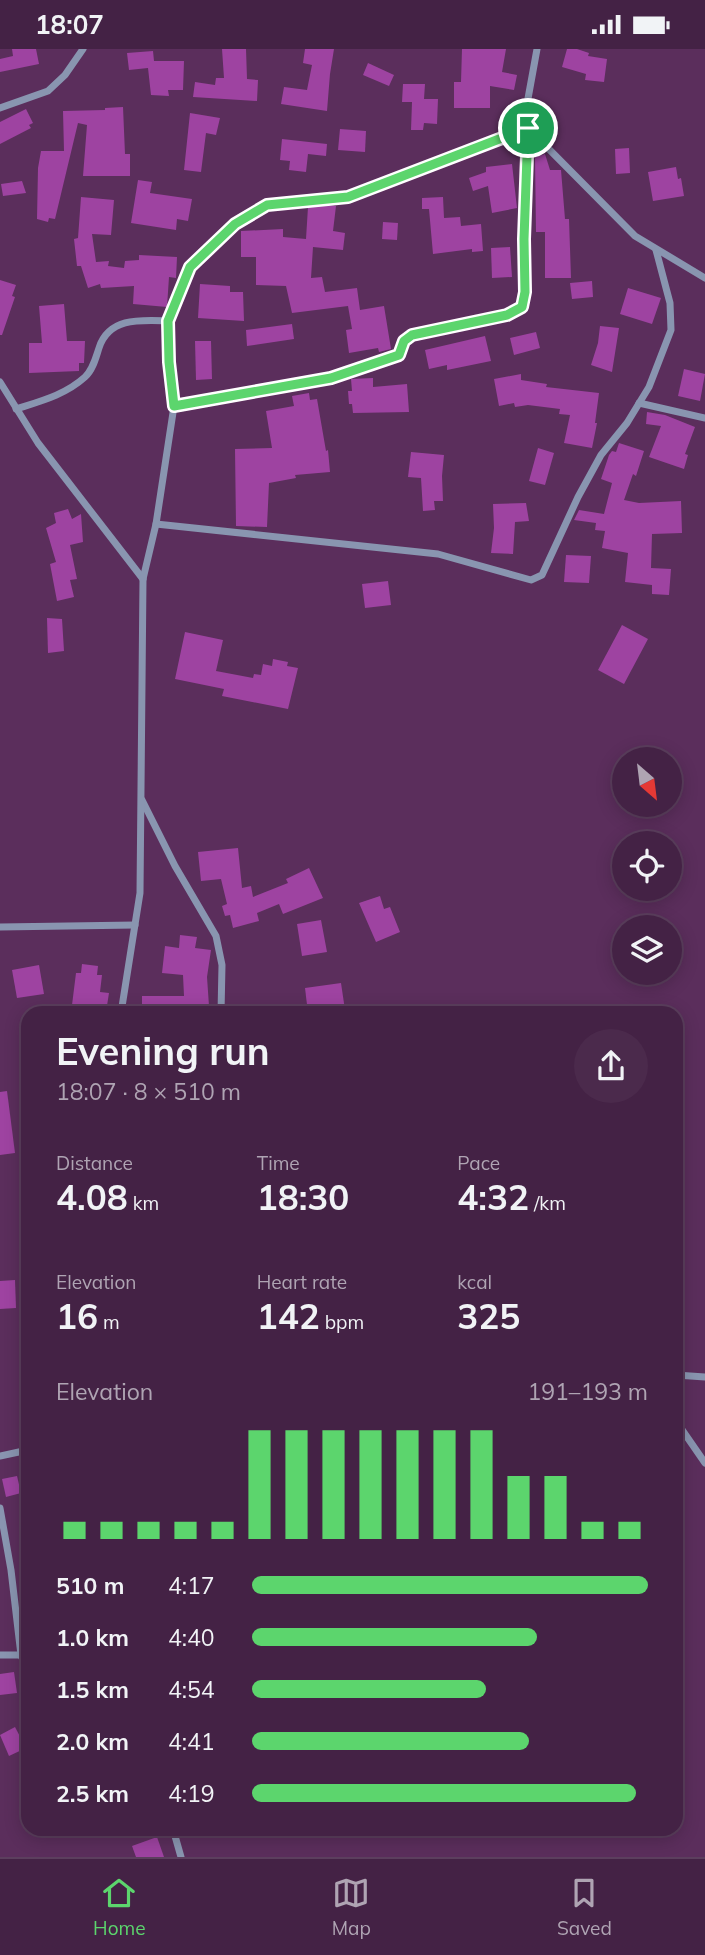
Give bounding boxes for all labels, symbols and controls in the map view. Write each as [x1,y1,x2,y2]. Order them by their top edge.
text: 18:07 [35,8,104,41]
pin [498,98,558,158]
icon: arrive [509,109,547,147]
north arrow [612,747,682,817]
map controls [612,747,682,985]
button: locate [612,831,682,901]
button: layers [612,915,682,985]
text: Evening run [56,1027,270,1075]
button: share [574,1029,648,1103]
text: 18:07 · 8 × 510 m [56,1077,241,1106]
text: Distance [56,1151,133,1175]
text: Time [257,1151,300,1175]
text: Pace [457,1151,500,1175]
text: 4.08 [56,1175,128,1219]
text: 18:30 [257,1175,349,1219]
text: 4:32 [457,1175,529,1219]
text: km [128,1191,159,1215]
text: /km [529,1191,566,1215]
text: Elevation [56,1270,136,1294]
text: Heart rate [257,1270,347,1294]
text: kcal [457,1270,492,1294]
text: 16 [56,1294,98,1338]
text: 142 [257,1294,320,1338]
text: 325 [457,1294,520,1338]
text: m [98,1310,120,1334]
text: bpm [320,1310,364,1334]
text: Elevation [56,1377,153,1406]
text: 191–193 m [527,1377,648,1406]
text: 510 m [56,1571,124,1600]
text: 4:17 [168,1571,215,1600]
text: 1.0 km [56,1623,129,1652]
text: 4:40 [168,1623,215,1652]
text: 1.5 km [56,1675,129,1704]
text: 4:54 [168,1675,215,1704]
text: 2.0 km [56,1727,129,1756]
text: 4:41 [168,1727,215,1756]
text: 2.5 km [56,1779,129,1808]
text: 4:19 [168,1779,215,1808]
tab: Home [93,1874,146,1940]
tab: Map [332,1874,371,1940]
tab: Saved [557,1874,612,1940]

